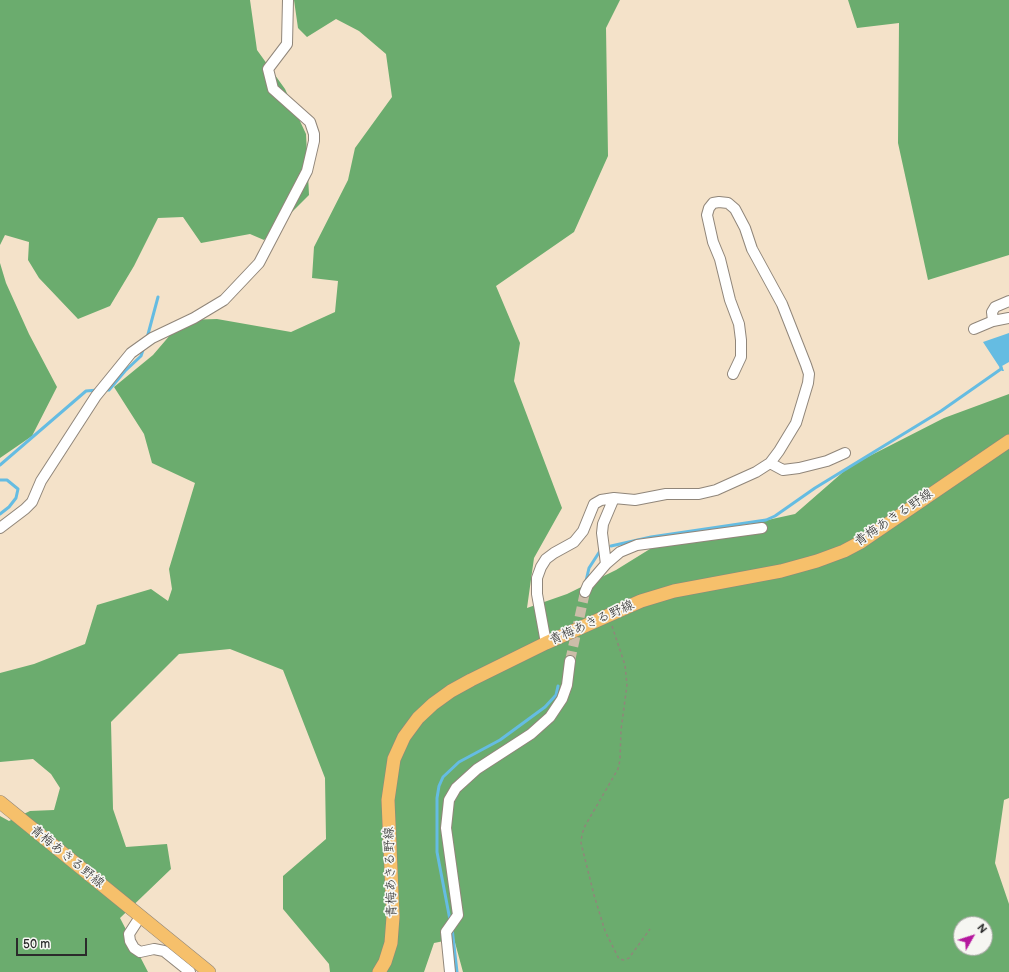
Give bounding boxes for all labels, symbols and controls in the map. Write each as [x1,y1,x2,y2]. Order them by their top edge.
street label: 青梅あきる野線 [852,486,936,550]
street label: 青梅あきる野線 [547,597,637,649]
street label: 青梅あきる野線 [27,822,107,892]
street label: 青梅あきる野線 [382,826,400,918]
north arrow [953,916,993,956]
text: N [974,921,990,936]
scale bar [18,930,89,956]
text: 50 m [23,937,50,952]

